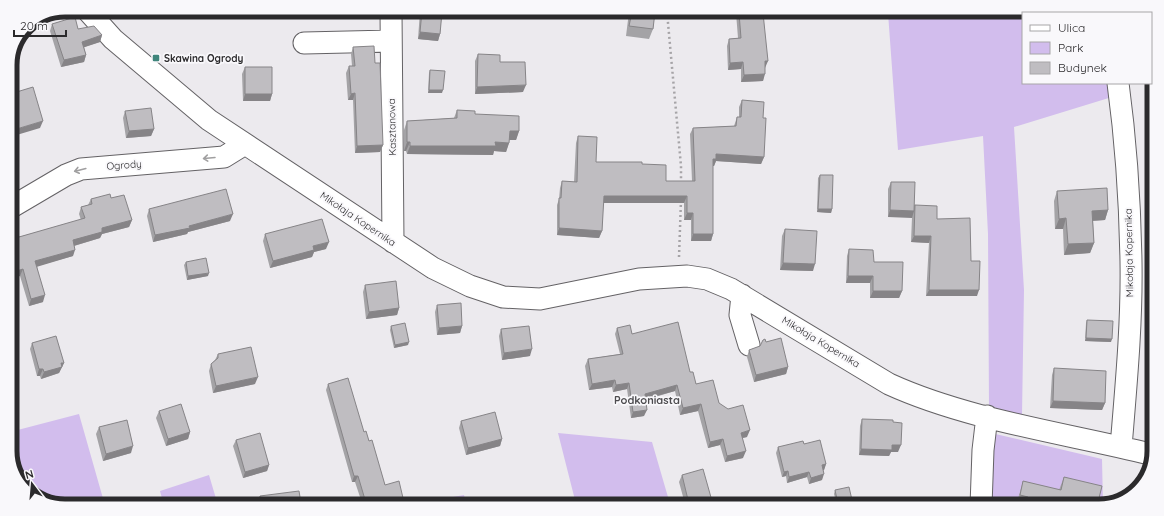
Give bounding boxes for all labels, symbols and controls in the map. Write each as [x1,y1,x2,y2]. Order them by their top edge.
scale bar [14,12,66,38]
legend [1022,12,1152,84]
text: 20 m [20,18,48,33]
text: Ulica [1058,20,1085,35]
text: Park [1058,40,1083,55]
place label: Skawina Ogrody [164,52,244,65]
marker: Skawina Ogrody [151,53,161,63]
text: Budynek [1058,60,1107,75]
street label: Kasztanowa [385,98,399,156]
one-way arrow [203,154,216,162]
street label: Ogrody [106,157,142,173]
one-way arrow [74,167,87,175]
street label: Mikołaja Kopernika [318,189,398,249]
street label: Mikołaja Kopernika [1122,208,1136,298]
street label: Mikołaja Kopernika [780,314,862,370]
district label: Podkoniasta [614,393,680,407]
north arrow [12,464,52,504]
text: N [23,467,35,482]

